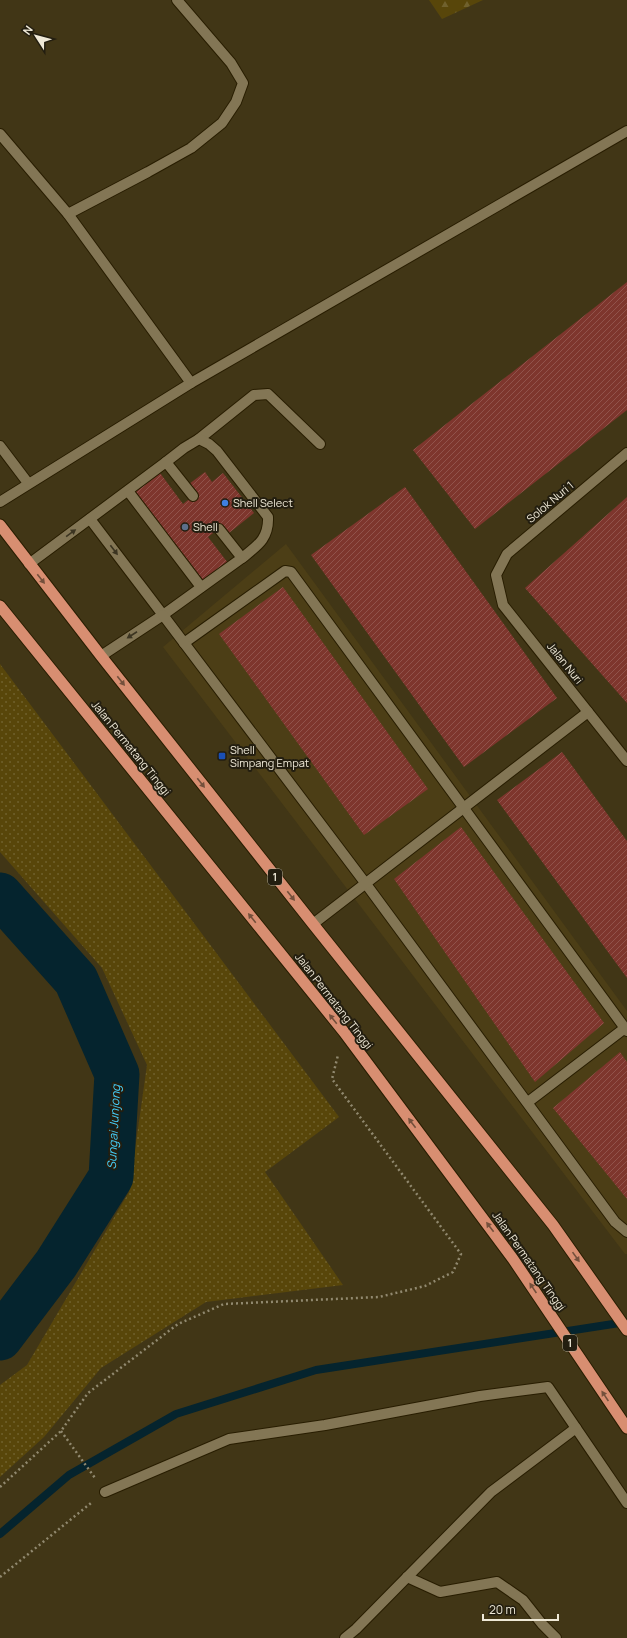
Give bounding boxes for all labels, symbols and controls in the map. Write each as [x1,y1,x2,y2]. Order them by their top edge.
north arrow [16,16,56,56]
text: N [19,22,36,37]
street label: Solok Nuri 1 [523,478,576,526]
place label: Shell Select [233,495,293,510]
marker: Shell Select [220,498,230,508]
place label: Shell [193,519,218,534]
marker: Shell [180,522,190,532]
one-way arrow [66,529,76,537]
one-way arrow [110,544,118,555]
one-way arrow [36,573,45,584]
one-way arrow [127,631,137,639]
street label: Jalan Nuri [544,639,587,687]
one-way arrow [116,676,125,687]
street label: Jalan Permatang Tinggi [88,697,174,798]
place label: Shell Simpang Empat [230,742,309,770]
marker: Shell Simpang Empat [217,751,227,761]
one-way arrow [197,778,206,789]
road number: 1 [268,869,282,885]
one-way arrow [286,891,295,902]
one-way arrow [247,913,256,924]
street label: Jalan Permatang Tinggi [292,950,377,1052]
one-way arrow [329,1014,338,1025]
water label: Sungai Junjong [103,1083,124,1170]
one-way arrow [408,1118,416,1129]
street label: Jalan Permatang Tinggi [489,1208,569,1313]
one-way arrow [485,1222,494,1233]
one-way arrow [572,1252,580,1263]
one-way arrow [529,1283,537,1293]
road number: 1 [563,1335,577,1351]
one-way arrow [601,1391,609,1401]
scale bar [483,1596,558,1622]
text: 20 m [489,1601,516,1618]

